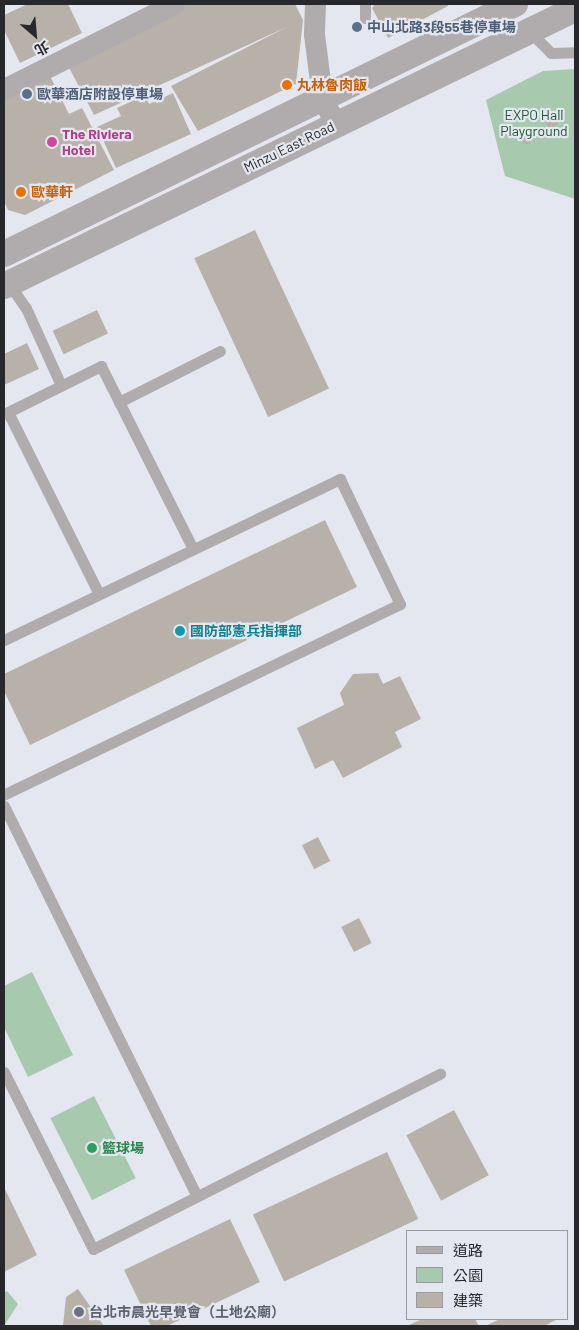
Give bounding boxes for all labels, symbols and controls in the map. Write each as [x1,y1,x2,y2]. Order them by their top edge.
north arrow [10,10,60,60]
place label: 中山北路3段55巷停車場 [367,19,516,35]
marker: 中山北路3段55巷停車場 [351,21,363,33]
text: 北 [32,38,52,60]
place label: 丸林魯肉飯 [297,77,367,93]
marker: 丸林魯肉飯 [281,79,293,91]
place label: 歐華酒店附設停車場 [37,86,163,102]
marker: 歐華酒店附設停車場 [21,88,33,100]
park label: EXPO Hall Playground [500,107,568,140]
street label: Minzu East Road [241,118,337,176]
place label: The Riviera Hotel [62,126,132,158]
marker: The Riviera Hotel [46,136,58,148]
place label: 歐華軒 [31,184,73,200]
marker: 歐華軒 [15,186,27,198]
place label: 國防部憲兵指揮部 [190,623,302,639]
marker: 國防部憲兵指揮部 [174,625,186,637]
place label: 籃球場 [102,1140,144,1156]
marker: 籃球場 [86,1142,98,1154]
legend [406,1230,569,1320]
text: 道路 [453,1241,483,1259]
text: 公園 [453,1266,483,1284]
text: 建築 [453,1291,483,1309]
place label: 台北市晨光早覺會（土地公廟） [89,1304,285,1320]
marker: 台北市晨光早覺會（土地公廟） [73,1306,85,1318]

